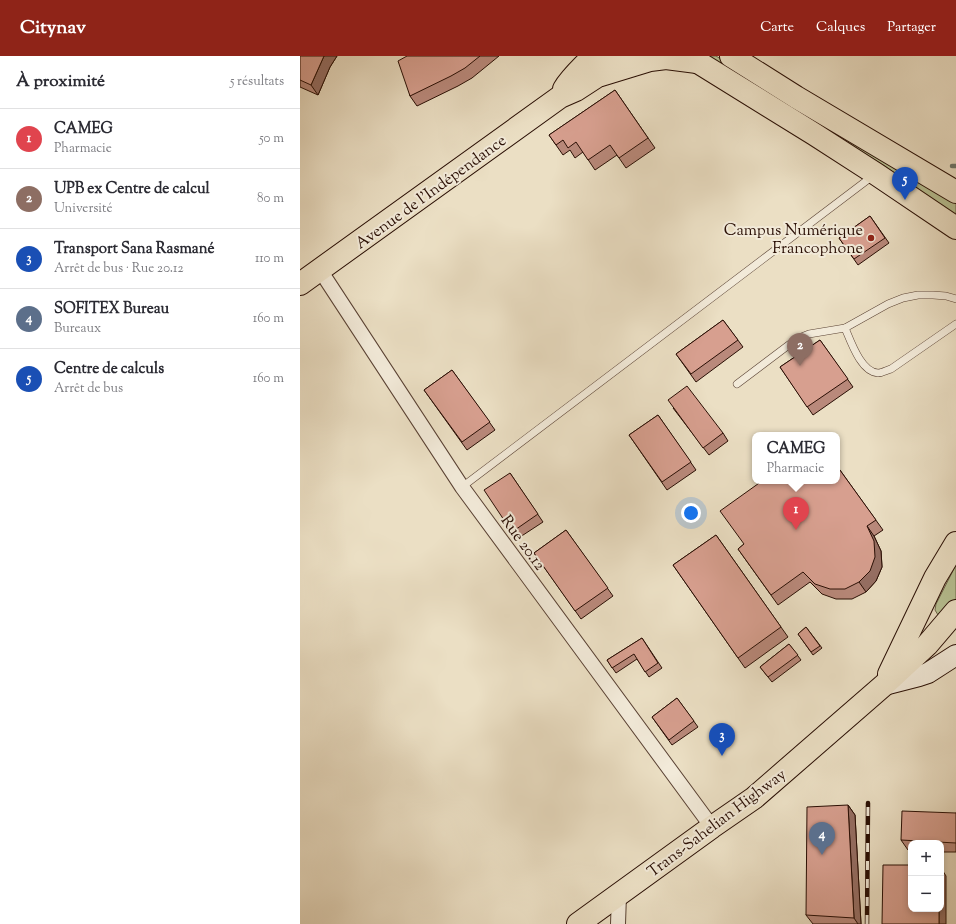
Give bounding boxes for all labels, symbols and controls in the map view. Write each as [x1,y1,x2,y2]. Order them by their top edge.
text: Citynav [20,15,86,42]
text: Carte [760,18,794,38]
text: Calques [816,18,865,38]
text: Partager [887,18,936,38]
text: À proximité [16,70,105,94]
text: 5 résultats [230,73,284,91]
text: CAMEG [54,119,113,140]
text: 1 [27,130,31,148]
text: 50 m [259,130,284,148]
street label: Avenue de l'Indépendance [351,130,512,256]
text: Pharmacie [54,140,112,158]
pin: 5 [892,167,918,200]
text: UPB ex Centre de calcul [54,179,210,200]
text: 2 [26,190,32,208]
text: 80 m [257,190,284,208]
text: Université [54,200,113,218]
place label: Campus Numérique Francophone [724,220,863,261]
marker: Campus Numérique Francophone [866,233,876,243]
text: Transport Sana Rasmané [54,239,214,260]
text: 3 [26,250,32,268]
text: 110 m [255,250,284,268]
text: Arrêt de bus · Rue 20.12 [54,260,183,278]
text: SOFITEX Bureau [54,299,169,320]
text: 4 [26,310,32,328]
text: 160 m [253,310,284,328]
text: Bureaux [54,320,101,338]
pin: 2 [787,333,813,366]
text: Centre de calculs [54,359,164,380]
text: 5 [27,370,31,388]
text: 160 m [253,370,284,388]
text: Arrêt de bus [54,380,123,398]
popup [752,432,840,484]
text: CAMEG [767,439,825,460]
text: Pharmacie [767,460,824,478]
pin: 1 [783,497,809,530]
your location [681,503,701,523]
street label: Rue 20.12 [494,511,550,576]
pin: 3 [709,723,735,756]
street label: Trans-Sahelian Highway [643,764,792,884]
pin: 4 [809,822,835,855]
map controls [908,840,944,912]
button: + [908,840,944,876]
button: − [908,876,944,912]

